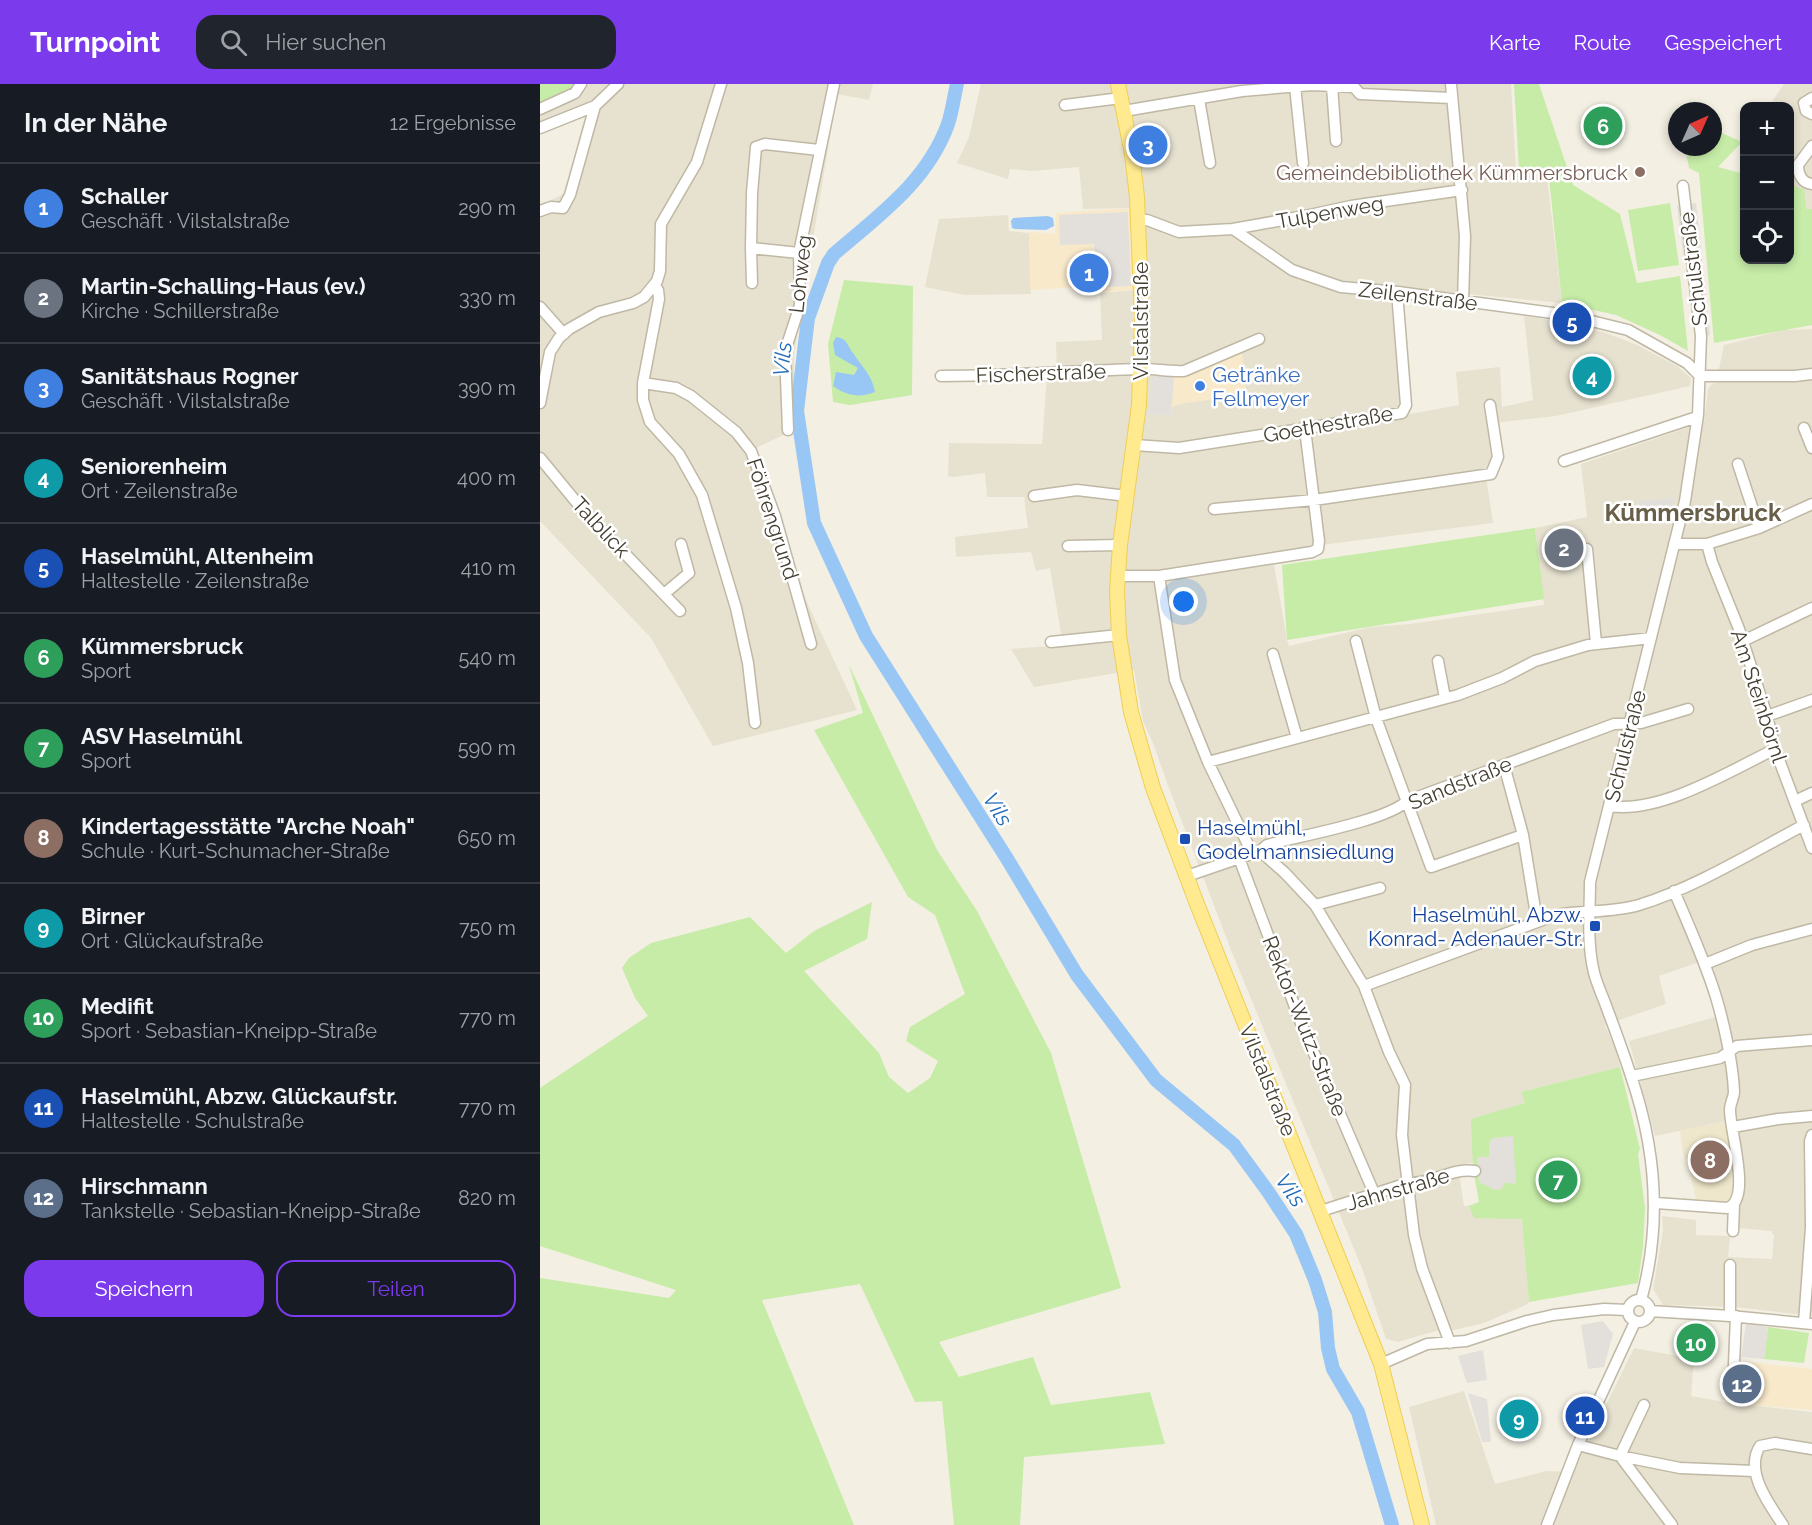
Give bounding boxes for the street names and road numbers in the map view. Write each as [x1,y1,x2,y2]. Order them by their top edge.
street label: Tulpenweg [1274,190,1386,234]
street label: Schulstraße [1674,211,1712,327]
street label: Lohweg [783,234,817,314]
street label: Vilstalstraße [1128,262,1153,380]
street label: Zeilenstraße [1357,276,1479,316]
street label: Fischerstraße [975,358,1107,388]
street label: Goethestraße [1261,400,1395,448]
street label: Föhrengrund [742,455,804,583]
street label: Talblick [567,492,635,562]
street label: Am Steinbörnl [1726,626,1792,766]
street label: Schulstraße [1599,687,1651,805]
street label: Sandstraße [1405,751,1515,815]
street label: Rektor-Wutz-Straße [1257,932,1353,1120]
street label: Vilstalstraße [1234,1020,1302,1140]
street label: Jahnstraße [1344,1162,1452,1216]

